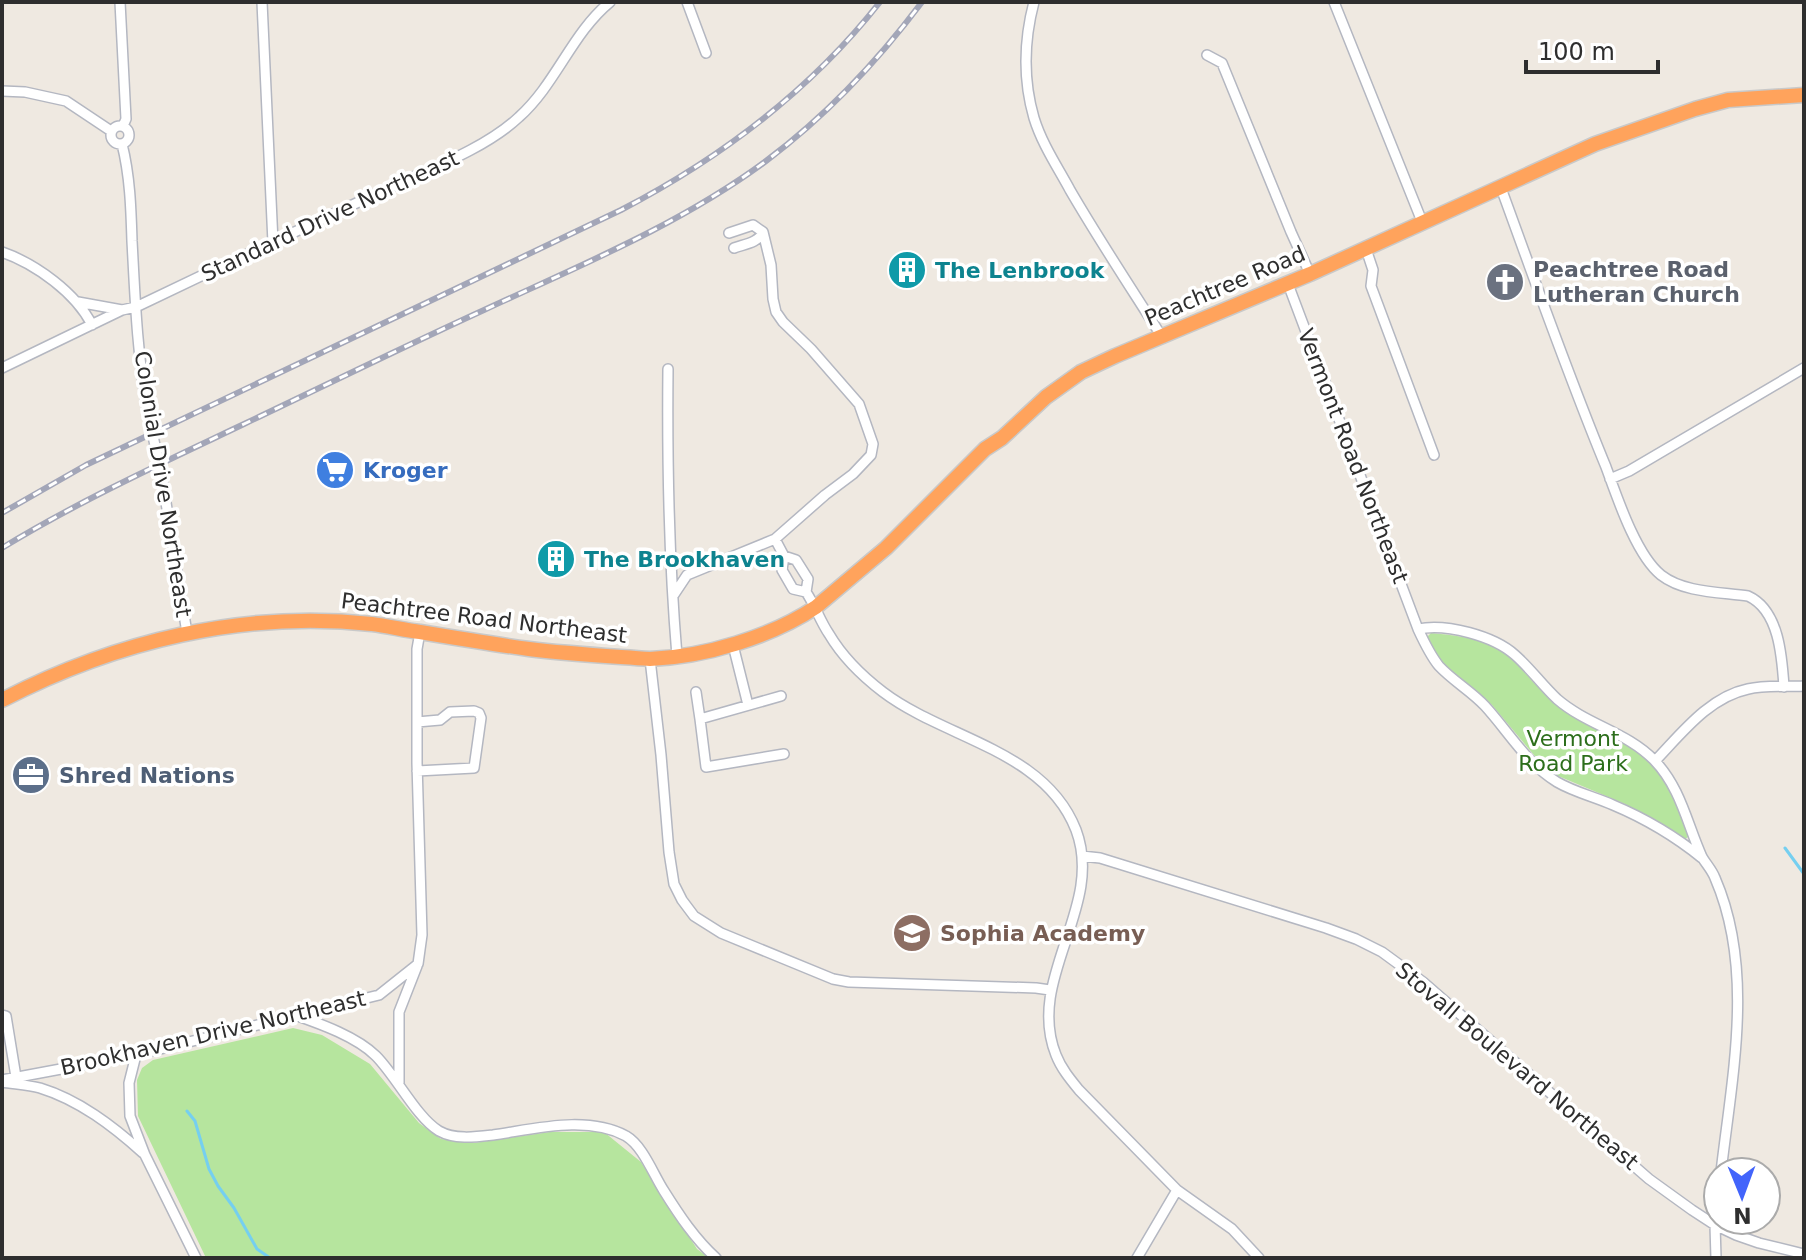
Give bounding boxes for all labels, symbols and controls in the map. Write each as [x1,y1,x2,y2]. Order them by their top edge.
scale bar [1526,24,1658,74]
text: 100 m [1538,38,1615,66]
street label: Standard Drive Northeast [197,145,463,287]
street label: Peachtree Road [1141,241,1309,331]
building icon: The Lenbrook [886,249,928,291]
place label: Peachtree Road Lutheran Church [1533,257,1740,307]
place label: The Lenbrook [935,258,1106,283]
church icon: Peachtree Road Lutheran Church [1484,261,1526,303]
street label: Vermont Road Northeast [1293,325,1413,587]
street label: Colonial Drive Northeast [130,349,196,619]
supermarket icon: Kroger [314,449,356,491]
place label: Kroger [363,458,448,483]
building icon: The Brookhaven [535,538,577,580]
place label: The Brookhaven [584,547,785,572]
street label: Peachtree Road Northeast [340,588,629,648]
park label: Vermont Road Park [1518,726,1628,776]
office icon: Shred Nations [10,754,52,796]
place label: Shred Nations [59,763,235,788]
school or university icon: Sophia Academy [891,912,933,954]
place label: Sophia Academy [940,921,1145,946]
street label: Stovall Boulevard Northeast [1391,957,1644,1175]
street label: Brookhaven Drive Northeast [58,986,368,1080]
north arrow [1702,1156,1782,1236]
text: N [1733,1203,1752,1228]

